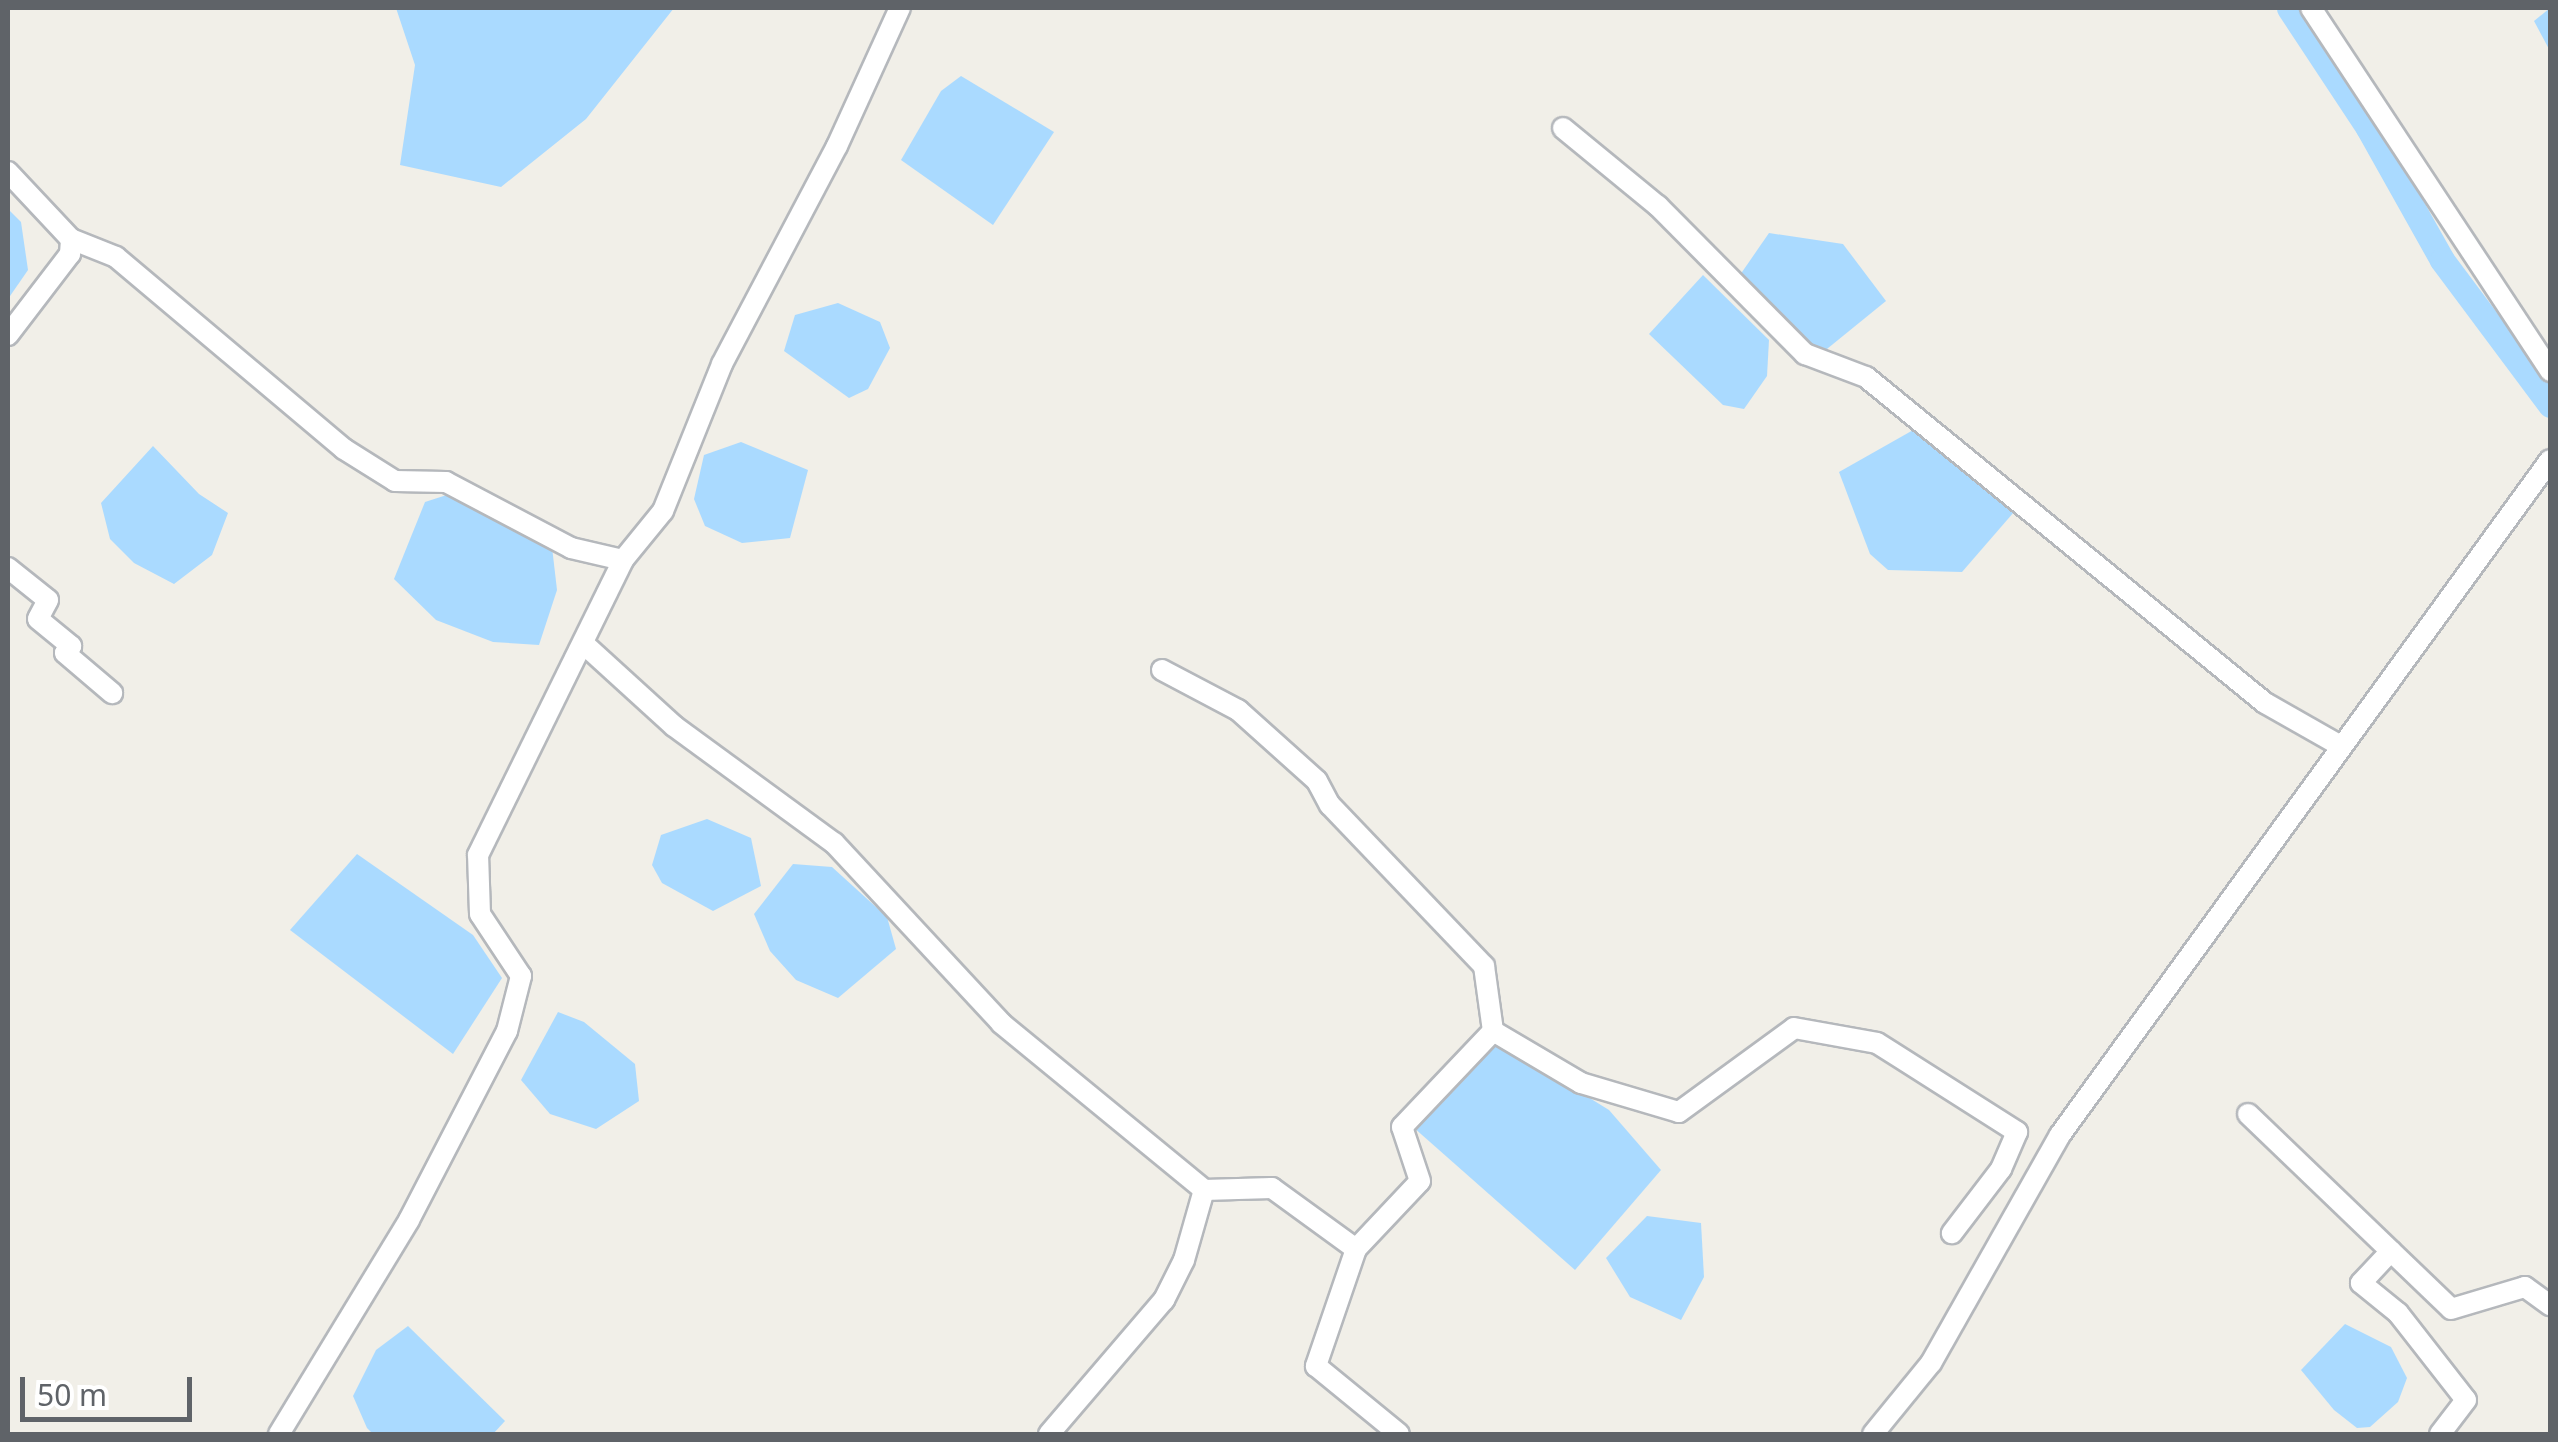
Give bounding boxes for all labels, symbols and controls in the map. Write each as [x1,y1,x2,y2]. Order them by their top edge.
scale bar [25,1357,198,1419]
text: 50 m [37,1374,107,1415]

